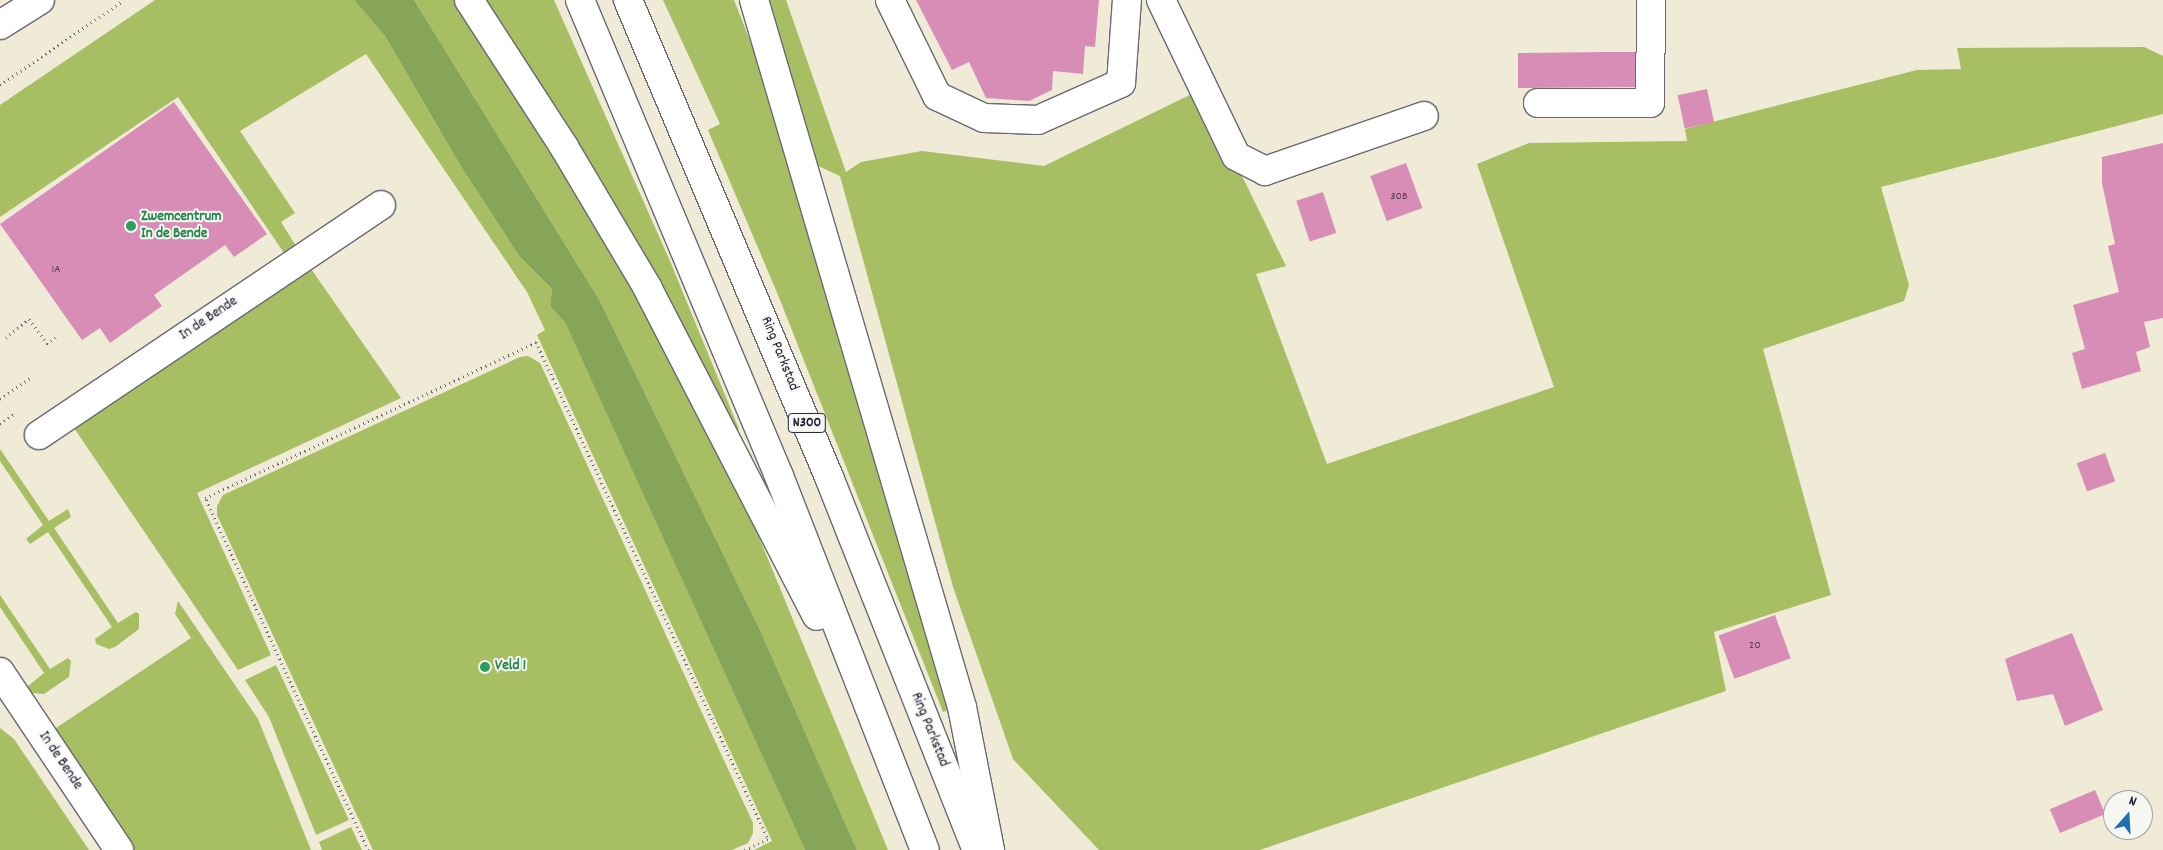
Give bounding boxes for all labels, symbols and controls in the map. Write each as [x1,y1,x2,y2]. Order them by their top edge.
house number: 30B [1390,190,1408,204]
place label: Zwemcentrum In de Bende [141,208,222,243]
marker: Zwemcentrum In de Bende [125,220,137,232]
house number: 1A [51,263,61,277]
street label: In de Bende [176,293,242,345]
street label: Ring Parkstad [756,314,802,394]
road number: N300 [787,412,827,434]
house number: 20 [1749,639,1761,653]
place label: Veld 1 [495,658,526,676]
marker: Veld 1 [479,661,491,673]
street label: Ring Parkstad [906,690,952,770]
street label: In de Bende [34,728,86,794]
north arrow [2103,790,2153,840]
text: N [2126,791,2139,812]

